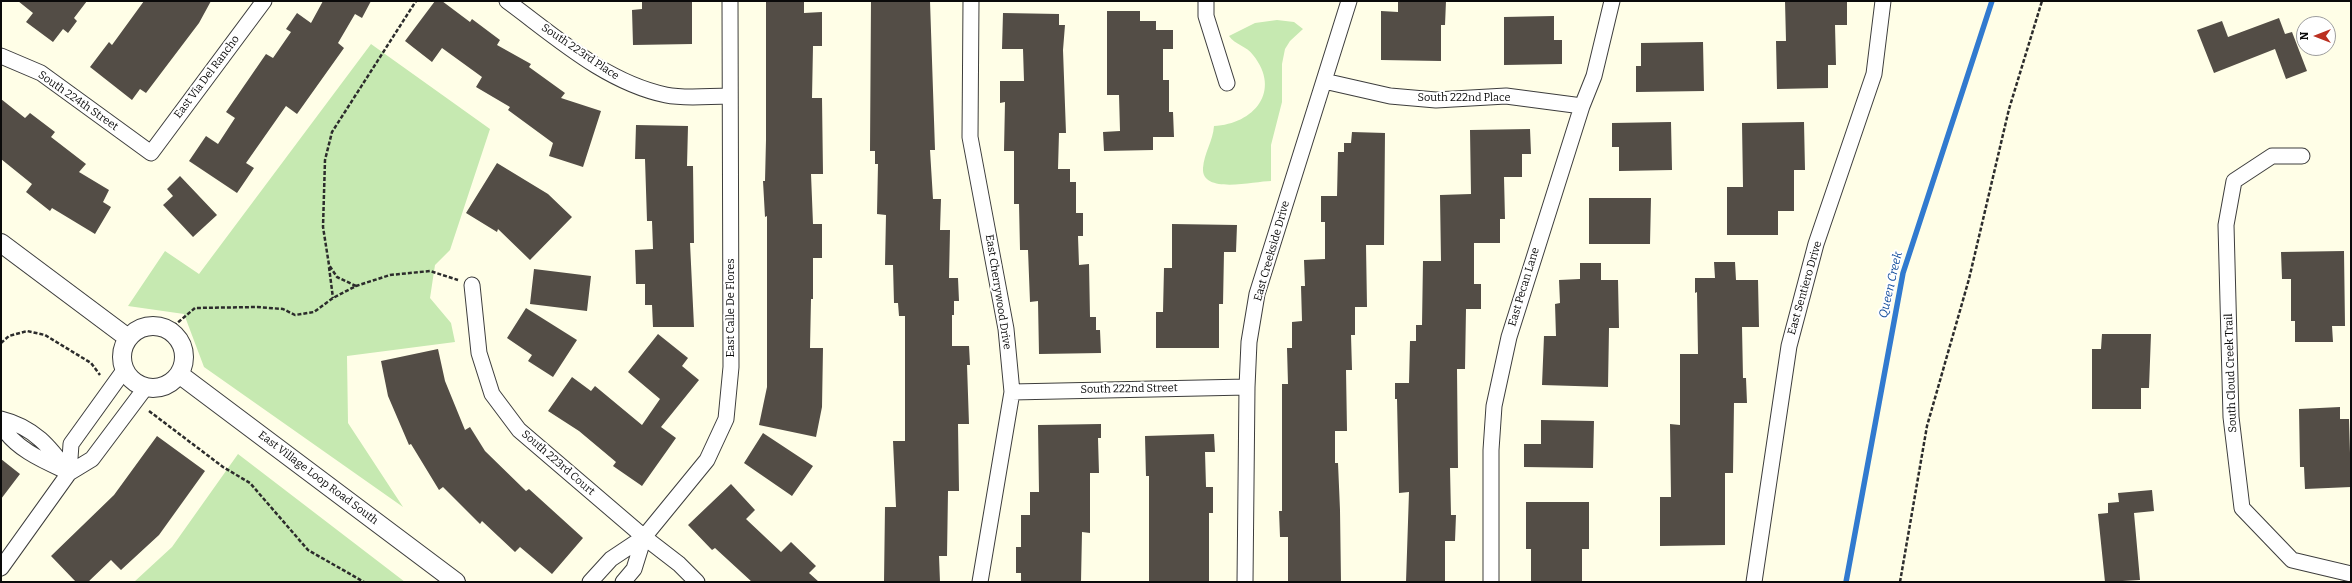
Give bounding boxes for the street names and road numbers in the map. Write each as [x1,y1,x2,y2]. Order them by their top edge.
street label: South 223rd Place [539,21,621,83]
street label: East Via Del Rancho [172,33,242,121]
street label: South 224th Street [35,68,121,134]
street label: South 222nd Place [1417,91,1511,105]
street label: East Creekside Drive [1251,199,1293,303]
street label: East Cherrywood Drive [982,233,1014,351]
street label: East Sentiero Drive [1785,240,1825,336]
street label: East Pecan Lane [1506,246,1542,328]
street label: East Calle De Flores [724,259,738,357]
street label: South Cloud Creek Trail [2222,313,2240,433]
street label: South 222nd Street [1080,382,1178,396]
street label: South 223rd Court [519,428,597,498]
street label: East Village Loop Road South [255,429,381,527]

